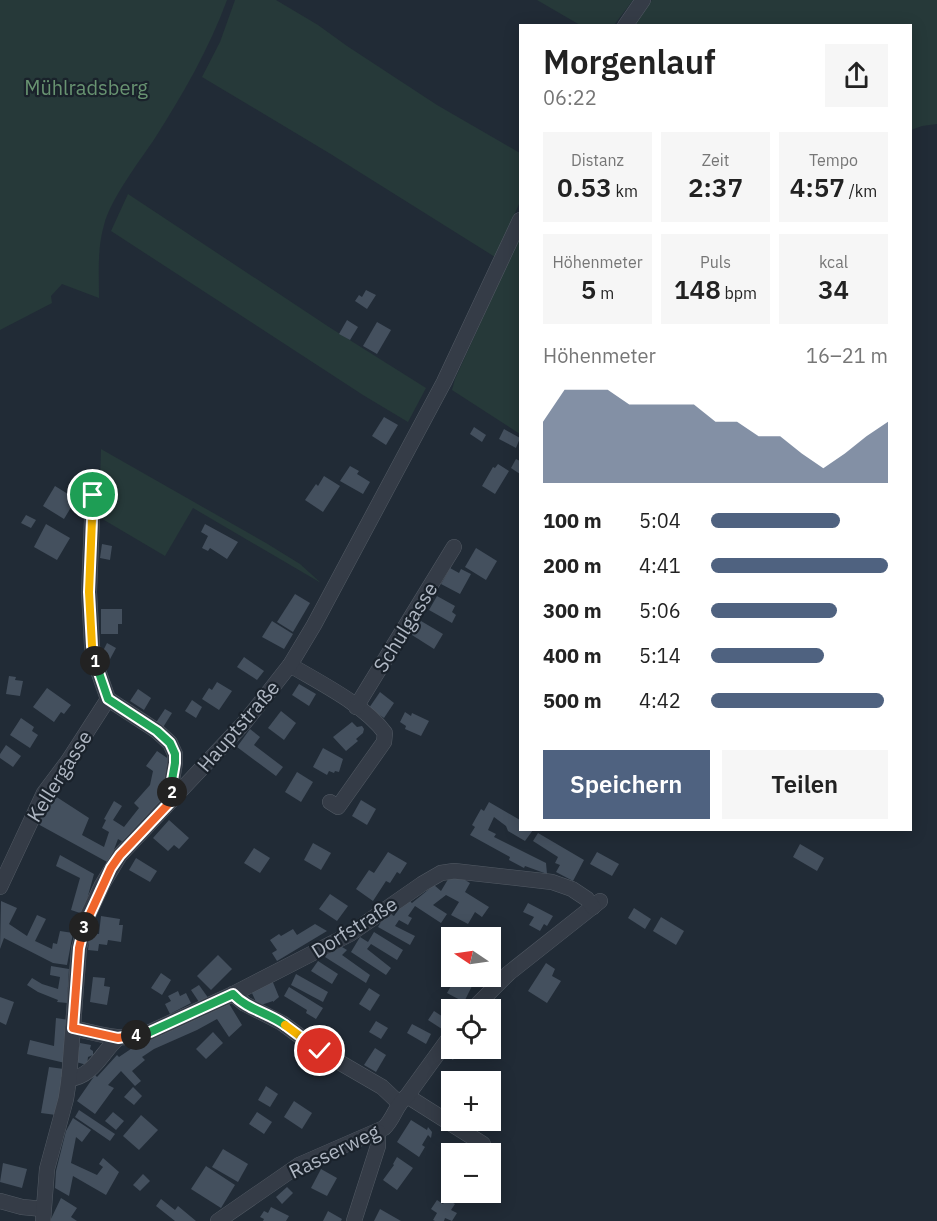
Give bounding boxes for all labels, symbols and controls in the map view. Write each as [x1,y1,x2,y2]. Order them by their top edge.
text: Morgenlauf [543,40,716,83]
button: share [825,44,888,107]
park label: Mühlradsberg [24,74,148,101]
text: 06:22 [543,84,597,111]
text: Distanz [571,150,624,170]
text: Zeit [702,150,729,170]
text: Tempo [809,150,858,170]
text: 0.53 [557,170,612,204]
text: 2:37 [688,170,743,204]
text: 4:57 [790,170,845,204]
text: km [612,181,638,201]
text: /km [845,181,877,201]
text: Höhenmeter [552,252,643,272]
text: Puls [700,252,731,272]
text: kcal [819,252,848,272]
text: 5 [581,272,596,306]
text: 148 [674,272,721,306]
text: 34 [818,272,849,306]
text: m [596,283,614,303]
text: bpm [721,283,757,303]
text: Höhenmeter [543,342,656,369]
text: 16–21 m [806,342,888,369]
pin [67,469,118,520]
icon: arrive [76,478,109,511]
text: 100 m [543,507,602,534]
text: 5:04 [639,507,681,534]
text: 200 m [543,552,602,579]
text: 4:41 [639,552,681,579]
street label: Schulgasse [367,577,443,677]
text: 300 m [543,597,602,624]
text: 5:06 [639,597,681,624]
text: 400 m [543,642,602,669]
text: 5:14 [639,642,681,669]
pin: 1 [80,646,110,676]
text: 1 [90,651,100,671]
street label: Hauptstraße [191,674,285,778]
text: 500 m [543,687,602,714]
text: 4:42 [639,687,681,714]
street label: Kellergasse [20,725,98,827]
button: Speichern [543,750,710,819]
button: Teilen [722,750,888,819]
pin: 2 [157,777,187,807]
text: 2 [167,782,177,802]
street label: Dorfstraße [306,890,402,964]
pin: 3 [69,912,99,942]
text: 3 [79,917,89,937]
north arrow [441,927,501,987]
map controls [441,927,501,1203]
button: locate [441,999,501,1059]
pin: 4 [121,1020,151,1050]
text: 4 [131,1025,141,1045]
pin [294,1025,345,1076]
icon: check [303,1034,336,1067]
button: + [441,1071,501,1131]
street label: Rasserweg [284,1117,384,1185]
button: − [441,1143,501,1203]

